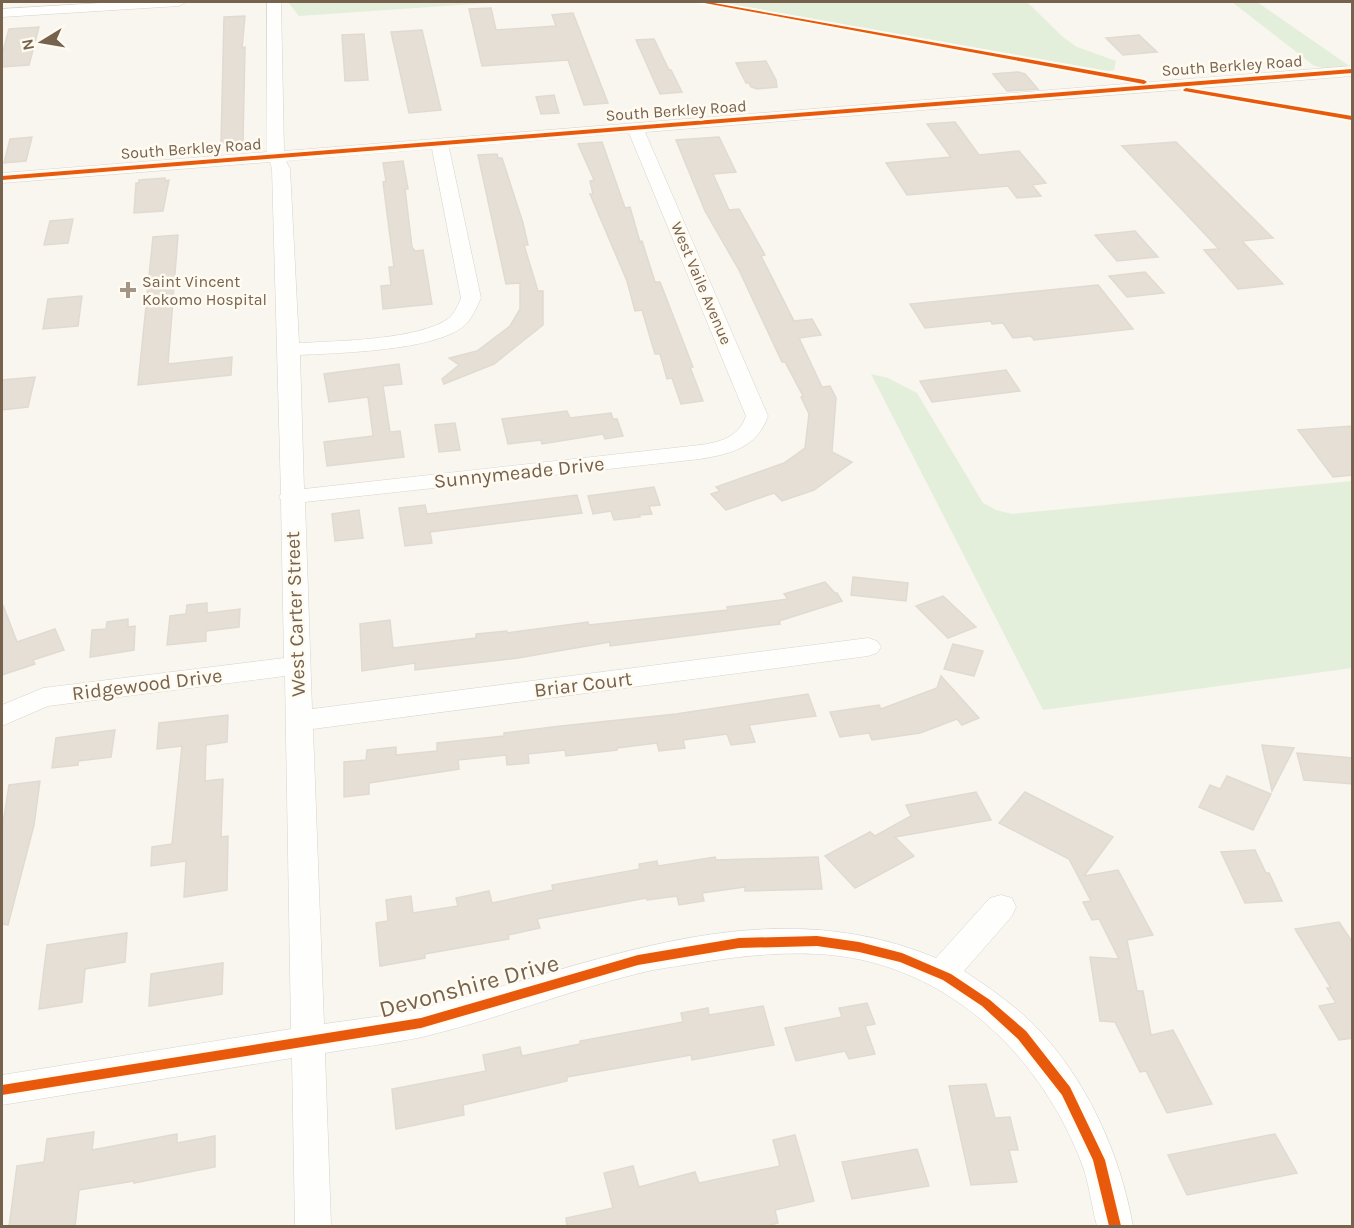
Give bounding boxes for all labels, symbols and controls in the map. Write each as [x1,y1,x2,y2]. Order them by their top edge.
north arrow [12,12,72,72]
text: N [17,37,38,52]
street label: South Berkley Road [1161,51,1303,80]
street label: South Berkley Road [605,96,747,125]
street label: South Berkley Road [120,134,262,163]
street label: West Vaile Avenue [667,219,736,347]
place label: Saint Vincent Kokomo Hospital [142,272,267,309]
marker: Saint Vincent Kokomo Hospital [119,281,137,299]
street label: Sunnymeade Drive [433,452,605,493]
street label: West Carter Street [281,530,310,697]
street label: Ridgewood Drive [71,664,224,705]
street label: Briar Court [533,667,634,702]
street label: Devonshire Drive [376,949,562,1023]

